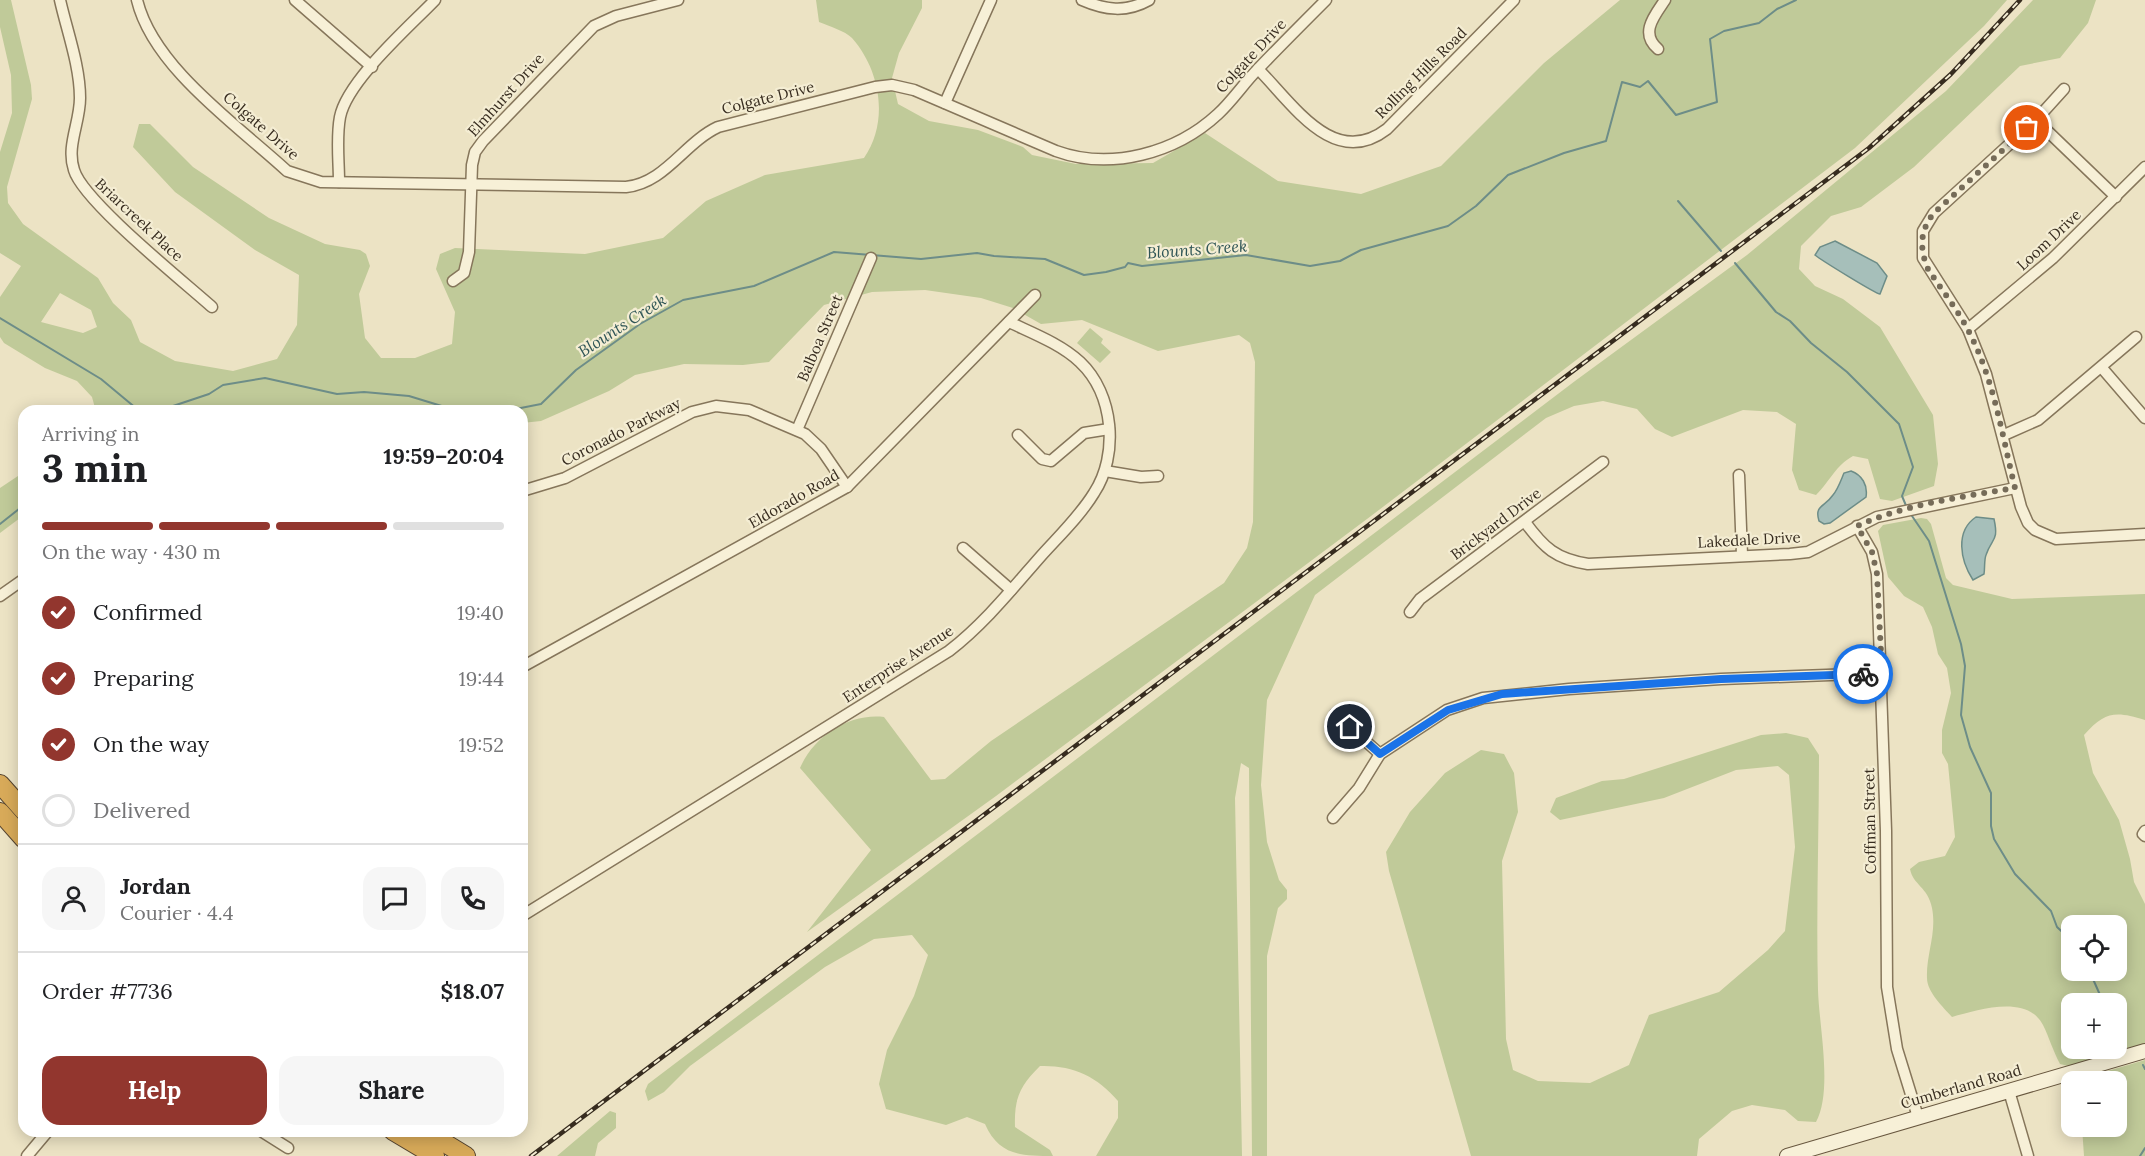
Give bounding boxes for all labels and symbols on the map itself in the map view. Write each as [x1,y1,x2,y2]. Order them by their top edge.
street label: Colgate Drive [1211,15,1290,97]
street label: Rolling Hills Road [1371,23,1470,122]
street label: Elmhurst Drive [463,49,548,140]
street label: Colgate Drive [720,77,816,118]
street label: Colgate Drive [219,87,303,164]
pin [2001,102,2052,153]
street label: Briarcreek Place [91,174,187,265]
street label: Loom Drive [2013,205,2085,274]
water label: Blounts Creek [1146,236,1248,262]
water label: Blounts Creek [574,289,670,361]
street label: Balboa Street [793,291,847,384]
street label: Coronado Parkway [558,393,684,470]
street label: Eldorado Road [745,465,843,532]
street label: Brickyard Drive [1447,483,1545,564]
street label: Lakedale Drive [1697,527,1801,552]
street label: Enterprise Avenue [839,621,957,706]
courier [1833,644,1893,704]
pin [1324,701,1375,752]
street label: Coffman Street [1859,768,1880,874]
street label: Cumberland Road [1898,1060,2023,1113]

